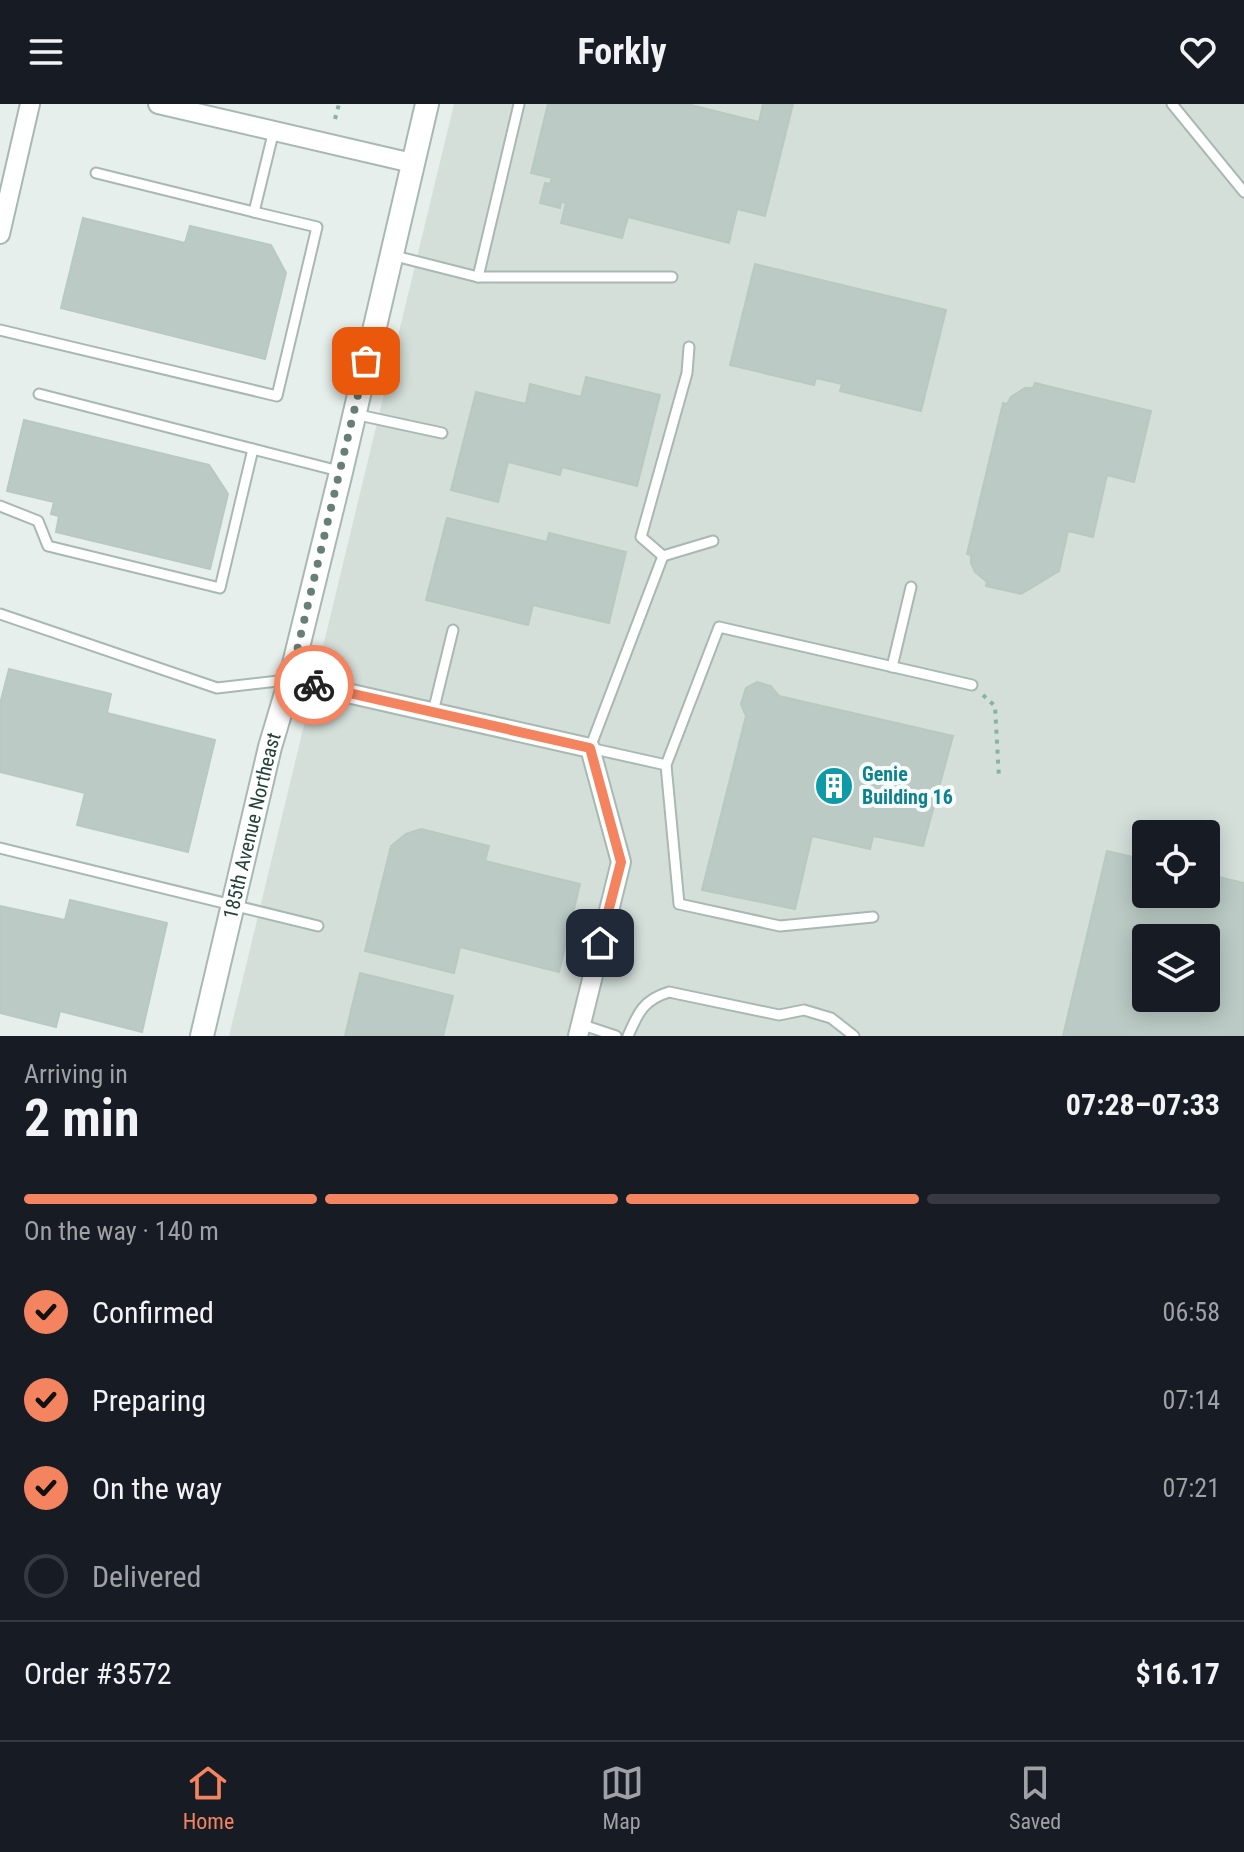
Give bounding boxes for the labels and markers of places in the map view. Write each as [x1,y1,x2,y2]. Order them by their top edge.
pin [332,327,400,395]
place label: Genie Building 16 [862,762,953,809]
building icon: Genie Building 16 [813,765,855,807]
pin [566,909,634,977]

